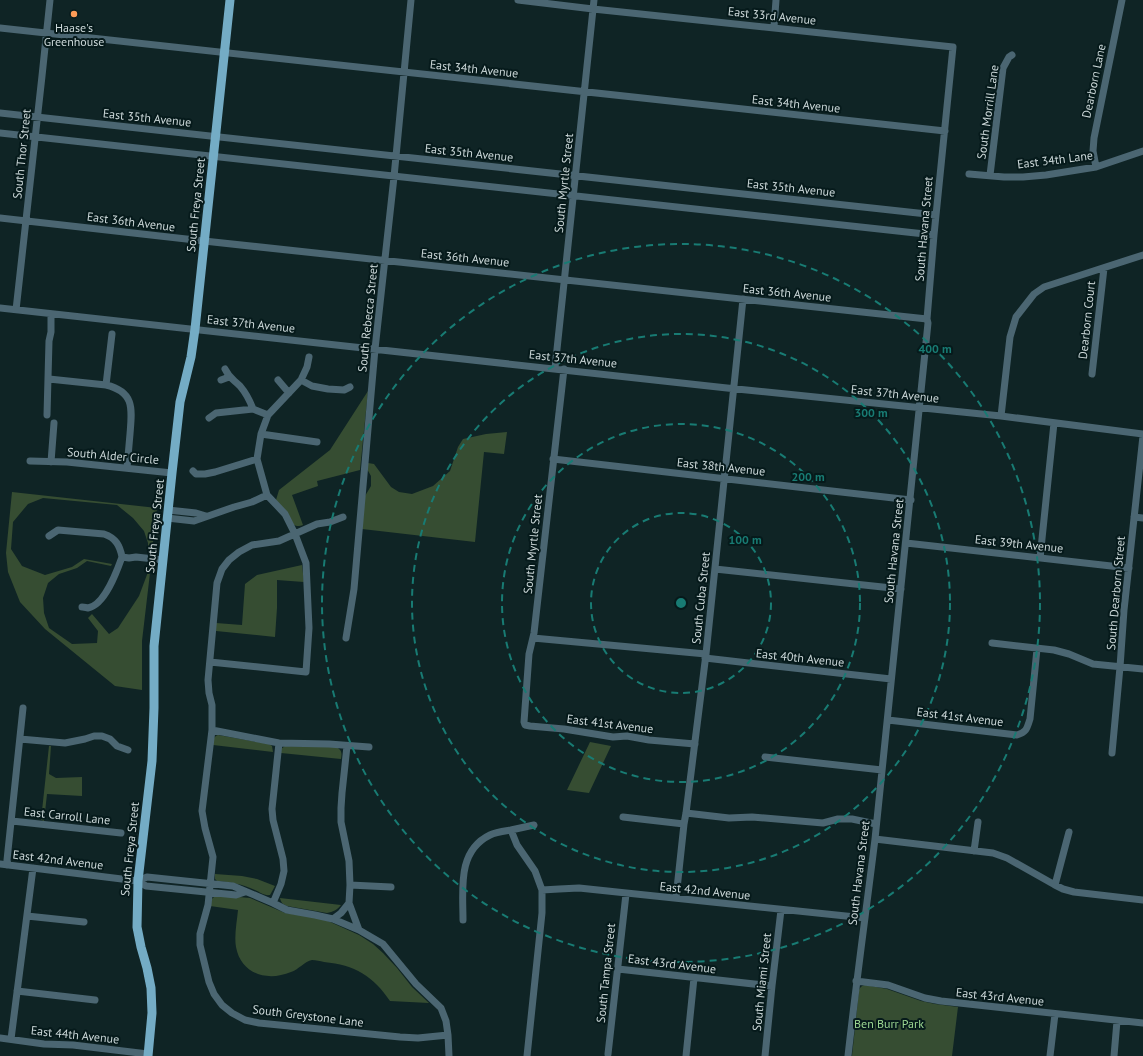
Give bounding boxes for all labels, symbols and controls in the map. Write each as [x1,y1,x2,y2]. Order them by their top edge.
street label: East 33rd Avenue [727,3,817,28]
marker: Haase's Greenhouse [69,9,79,19]
place label: Haase's Greenhouse [44,20,104,49]
street label: Dearborn Lane [1078,42,1109,119]
street label: East 34th Avenue [429,56,519,81]
street label: South Morrill Lane [973,64,1002,160]
street label: East 34th Avenue [751,91,841,116]
street label: East 35th Avenue [102,105,192,130]
street label: South Thor Street [9,108,34,200]
street label: South Myrtle Street [551,132,576,234]
street label: East 35th Avenue [424,140,514,165]
street label: East 34th Lane [1016,147,1094,172]
street label: South Freya Street [183,157,208,253]
street label: East 35th Avenue [746,175,836,200]
street label: South Havana Street [911,176,936,282]
street label: East 36th Avenue [86,209,176,234]
street label: East 36th Avenue [420,245,510,270]
street label: South Rebecca Street [354,263,381,373]
street label: East 36th Avenue [742,280,832,305]
street label: Dearborn Court [1075,280,1098,360]
street label: East 37th Avenue [206,311,296,336]
text: 400 m [918,341,952,356]
street label: East 37th Avenue [528,346,618,371]
street label: East 37th Avenue [850,381,940,406]
text: 300 m [854,405,888,420]
street label: South Alder Circle [66,444,160,467]
street label: East 38th Avenue [676,454,766,479]
text: 200 m [791,469,825,484]
street label: South Freya Street [142,478,167,574]
street label: South Myrtle Street [520,493,545,595]
street label: South Havana Street [881,498,906,604]
street label: East 39th Avenue [974,531,1064,556]
text: 100 m [728,532,762,547]
street label: South Dearborn Street [1103,535,1128,651]
street label: South Cuba Street [688,551,713,645]
centre of rings [674,596,688,610]
street label: East 40th Avenue [755,645,845,670]
street label: East 41st Avenue [916,704,1004,729]
street label: East 41st Avenue [566,711,654,736]
street label: South Freya Street [117,801,142,897]
street label: East Carroll Lane [23,804,111,827]
street label: South Havana Street [845,820,872,926]
street label: East 42nd Avenue [12,847,104,872]
street label: East 42nd Avenue [659,878,751,903]
street label: South Tampa Street [593,922,618,1024]
street label: South Miami Street [749,932,774,1032]
street label: East 43rd Avenue [627,951,717,976]
street label: East 43rd Avenue [955,984,1045,1009]
street label: South Greystone Lane [252,1001,364,1030]
park label: Ben Burr Park [854,1016,924,1031]
street label: East 44th Avenue [30,1022,120,1047]

